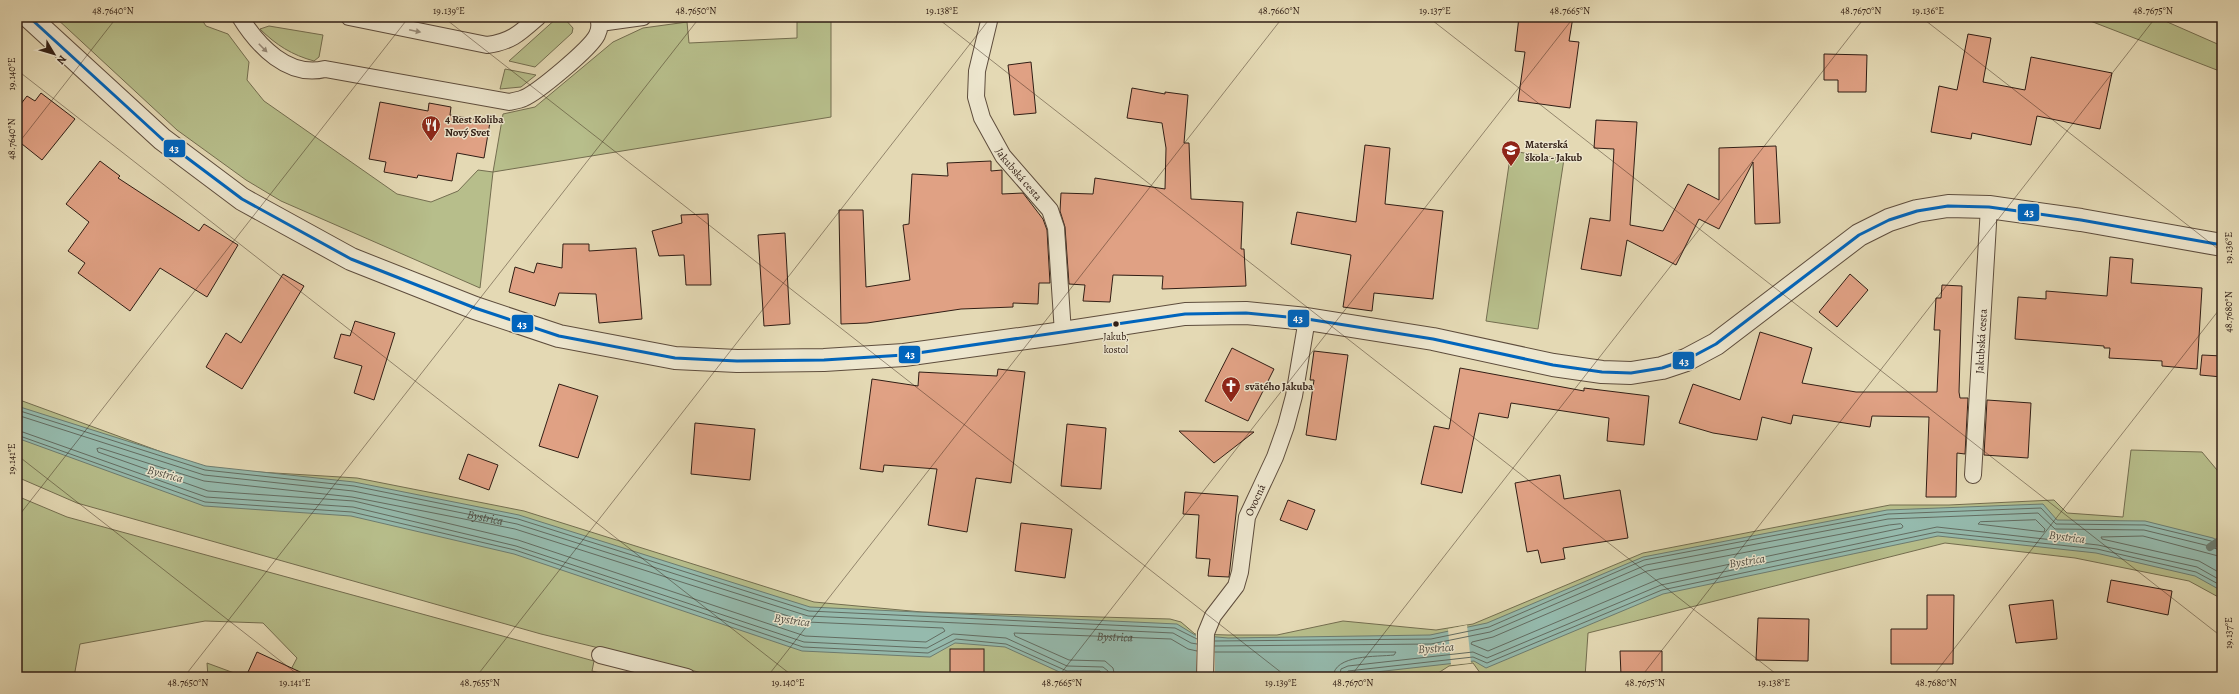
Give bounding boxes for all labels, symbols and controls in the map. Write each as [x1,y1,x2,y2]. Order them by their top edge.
text: 48.7640°N [92,4,134,17]
text: 19.139°E [433,4,465,17]
text: 48.7650°N [675,4,717,17]
text: 19.138°E [926,4,958,17]
text: 48.7660°N [1258,4,1300,17]
text: 19.137°E [1419,4,1451,17]
text: 48.7665°N [1550,4,1590,17]
text: 48.7670°N [1841,4,1882,17]
text: 19.136°E [1912,4,1944,17]
text: 48.7675°N [2133,4,2173,17]
one-way arrow [409,28,421,34]
north arrow [34,34,74,74]
one-way arrow [258,43,268,53]
text: N [53,52,70,68]
text: 19.140°E [5,57,18,91]
place label: 4 Rest Koliba Nový Svet [445,112,504,140]
restaurant icon: 4 Rest Koliba Nový Svet [420,114,442,142]
text: 48.7640°N [5,118,18,160]
place label: Materská škola - Jakub [1525,137,1583,165]
line badge: 43 [163,139,186,158]
school or university icon: Materská škola - Jakub [1500,139,1522,167]
text: 43 [169,141,179,156]
street label: Jakubská cesta [992,145,1046,205]
line badge: 43 [2017,203,2040,222]
text: 43 [2024,205,2034,220]
text: 19.136°E [2222,232,2235,264]
text: 48.7680°N [2222,291,2235,333]
street label: Jakubská cesta [1972,307,1991,374]
line badge: 43 [1287,309,1310,328]
text: 43 [1293,311,1303,326]
line badge: 43 [511,314,534,333]
text: 43 [517,317,527,332]
marker: Jakub, kostol [1111,319,1121,329]
place label: Jakub, kostol [1103,330,1129,356]
line badge: 43 [898,345,921,364]
text: 43 [905,347,915,362]
line badge: 43 [1672,351,1695,370]
text: 43 [1679,354,1689,369]
church icon: svätého Jakuba [1220,375,1242,403]
place label: svätého Jakuba [1245,379,1314,394]
text: 19.141°E [5,443,18,475]
water label: Bystrica [145,462,185,487]
street label: Ovocná [1241,481,1270,519]
water label: Bystrica [466,506,505,529]
water label: Bystrica [2048,527,2086,547]
water label: Bystrica [1728,550,1767,572]
water label: Bystrica [773,610,812,631]
text: 19.137°E [2222,617,2235,649]
water label: Bystrica [1096,628,1134,646]
water label: Bystrica [1417,639,1455,657]
text: 48.7650°N [167,676,209,689]
text: 19.141°E [279,676,311,689]
text: 48.7655°N [460,676,500,689]
text: 19.140°E [771,676,805,689]
text: 48.7665°N [1042,676,1082,689]
text: 19.139°E [1265,676,1297,689]
text: 48.7670°N [1333,676,1374,689]
text: 48.7675°N [1625,676,1665,689]
text: 19.138°E [1758,676,1790,689]
text: 48.7680°N [1915,676,1957,689]

